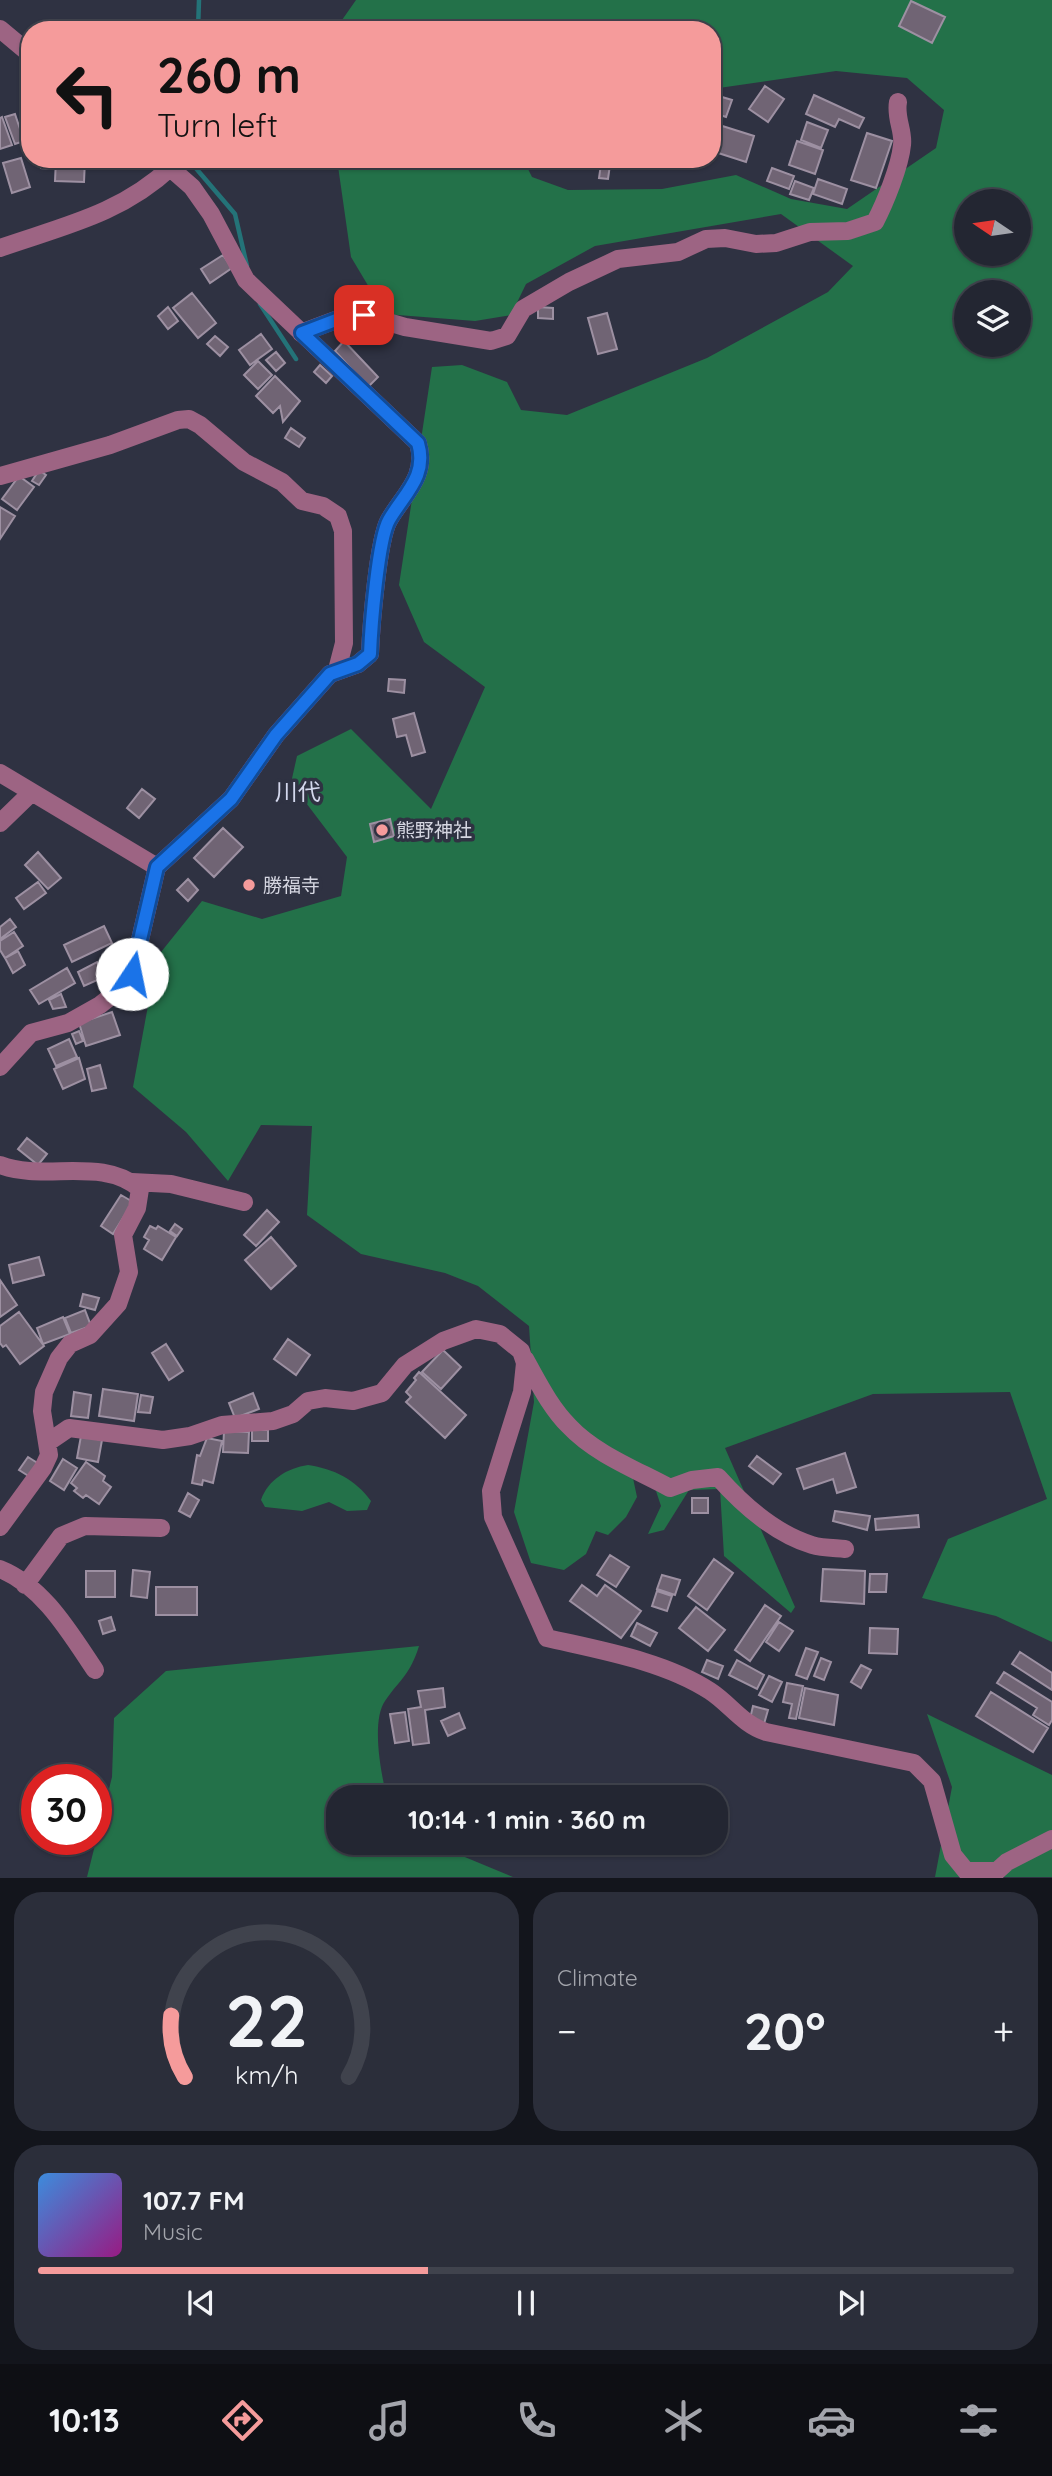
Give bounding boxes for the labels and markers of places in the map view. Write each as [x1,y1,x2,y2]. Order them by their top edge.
pin [334,285,394,345]
place label: 熊野神社 [396,818,472,842]
marker: 熊野神社 [374,822,390,838]
place label: 勝福寺 [263,873,320,897]
marker: 勝福寺 [241,877,257,893]

